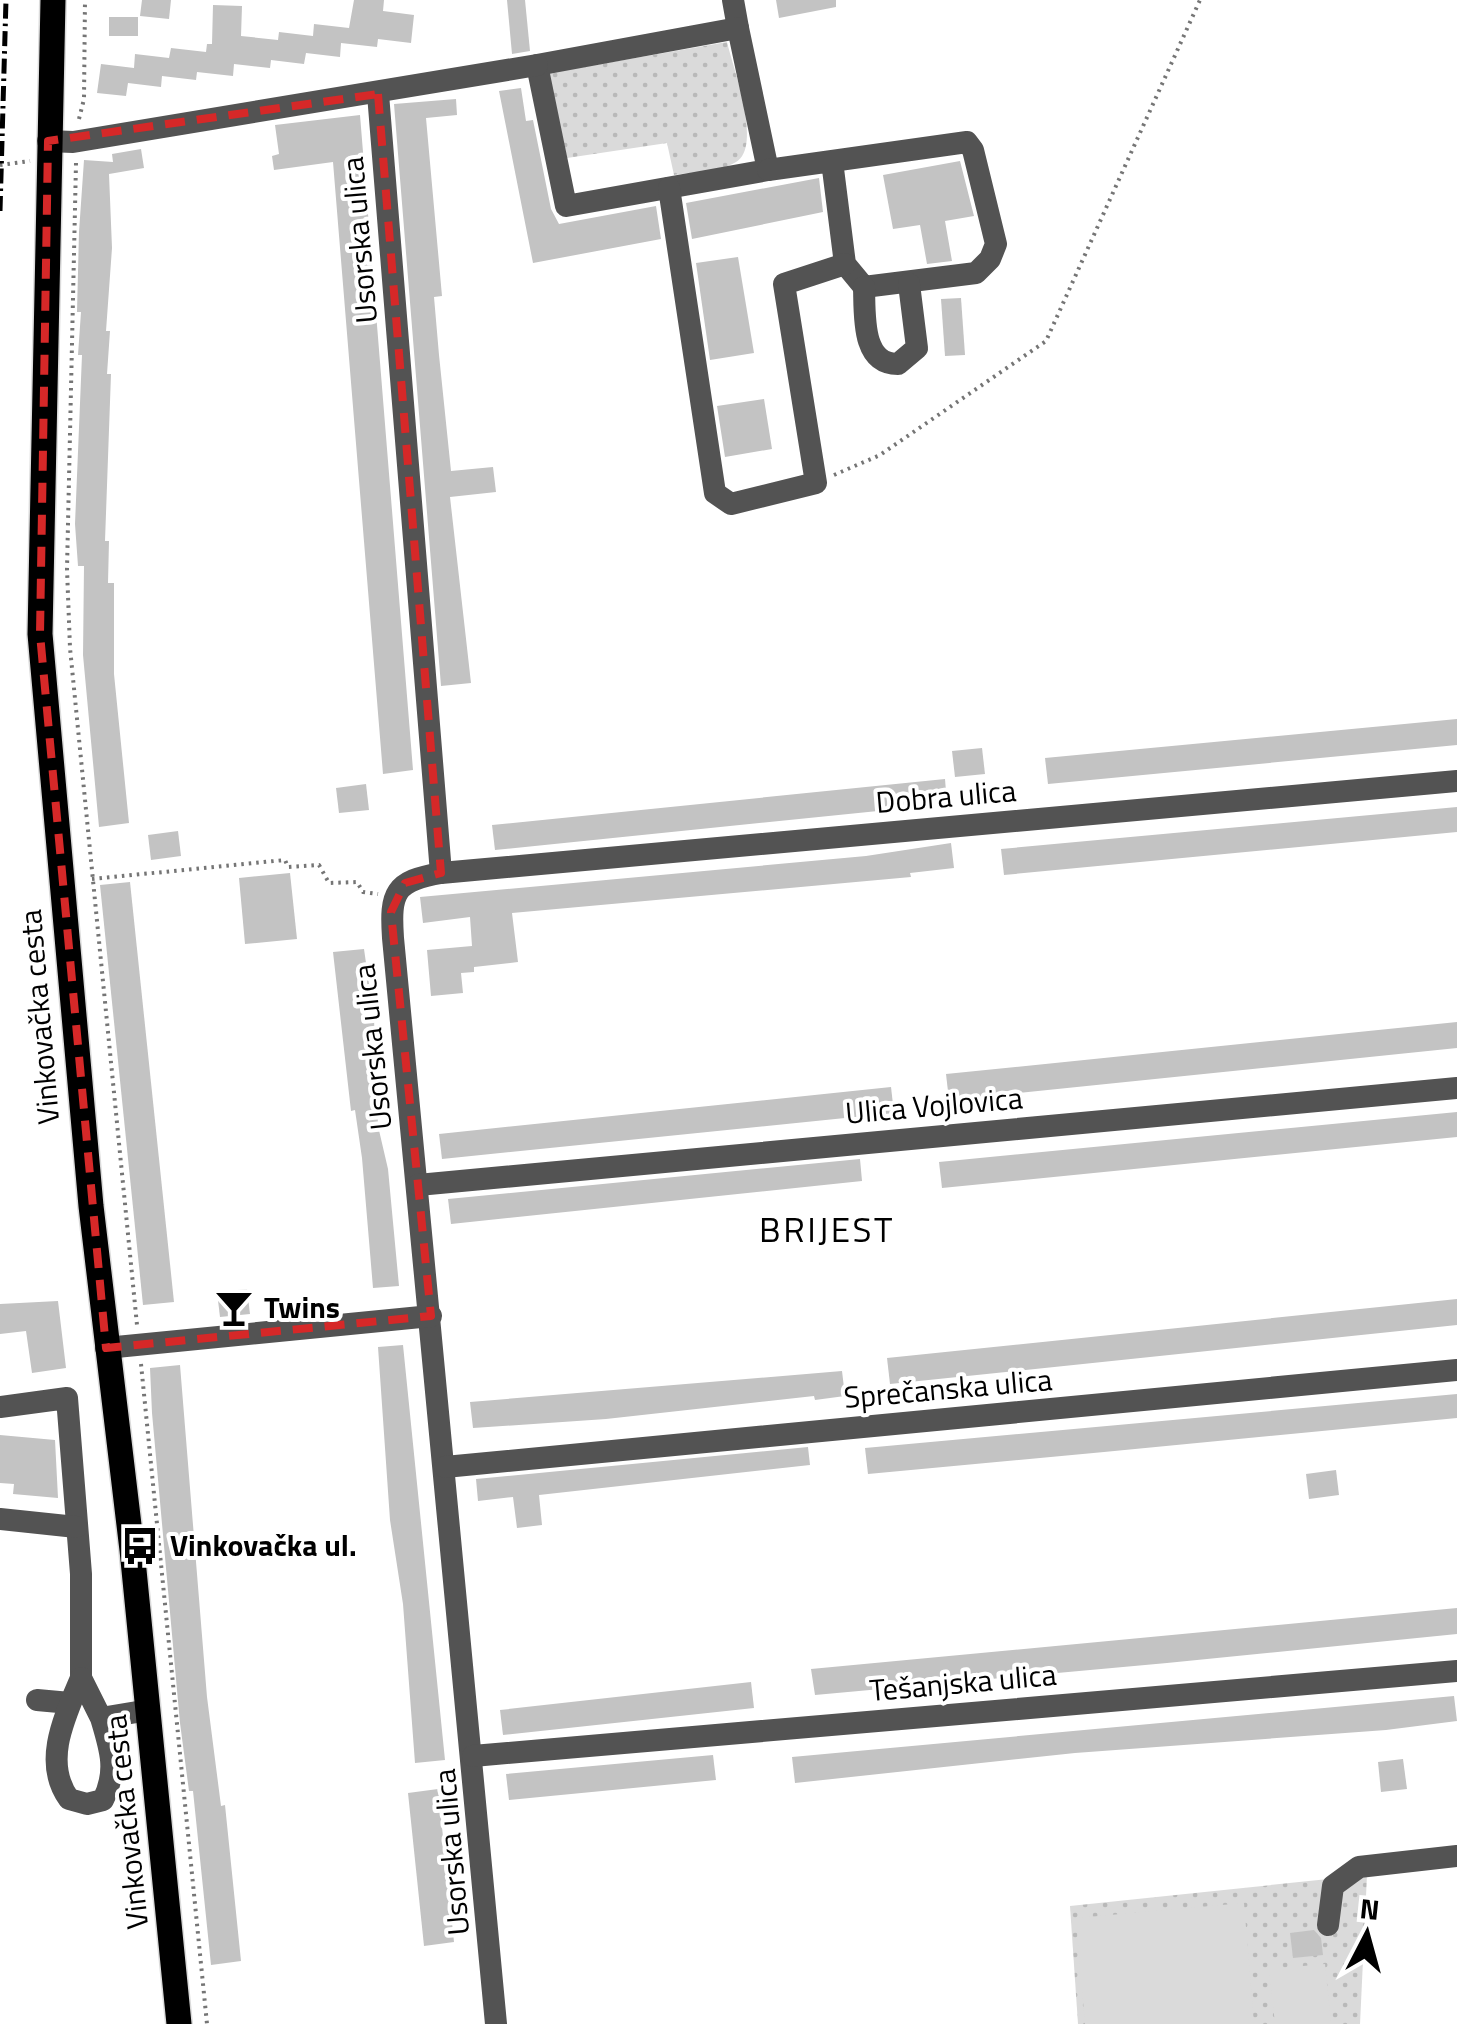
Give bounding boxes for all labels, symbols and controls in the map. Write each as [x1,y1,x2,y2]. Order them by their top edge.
street label: Usorska ulica [329,155,389,325]
street label: Dobra ulica [874,767,1018,825]
street label: Vinkovačka cesta [7,908,71,1126]
street label: Usorska ulica [340,962,404,1132]
street label: Ulica Vojlovica [843,1074,1025,1136]
district label: BRIJEST [759,1202,895,1256]
place label: Twins [264,1284,340,1330]
bar icon: Twins [213,1287,255,1329]
street label: Sprečanska ulica [842,1356,1054,1420]
place label: Vinkovačka ul. [170,1522,357,1568]
bus stop icon: Vinkovačka ul. [119,1525,161,1567]
street label: Tešanjska ulica [868,1651,1058,1713]
street label: Vinkovačka cesta [92,1713,160,1932]
street label: Usorska ulica [421,1767,481,1937]
north arrow [1317,1884,1417,1984]
text: N [1358,1886,1382,1931]

